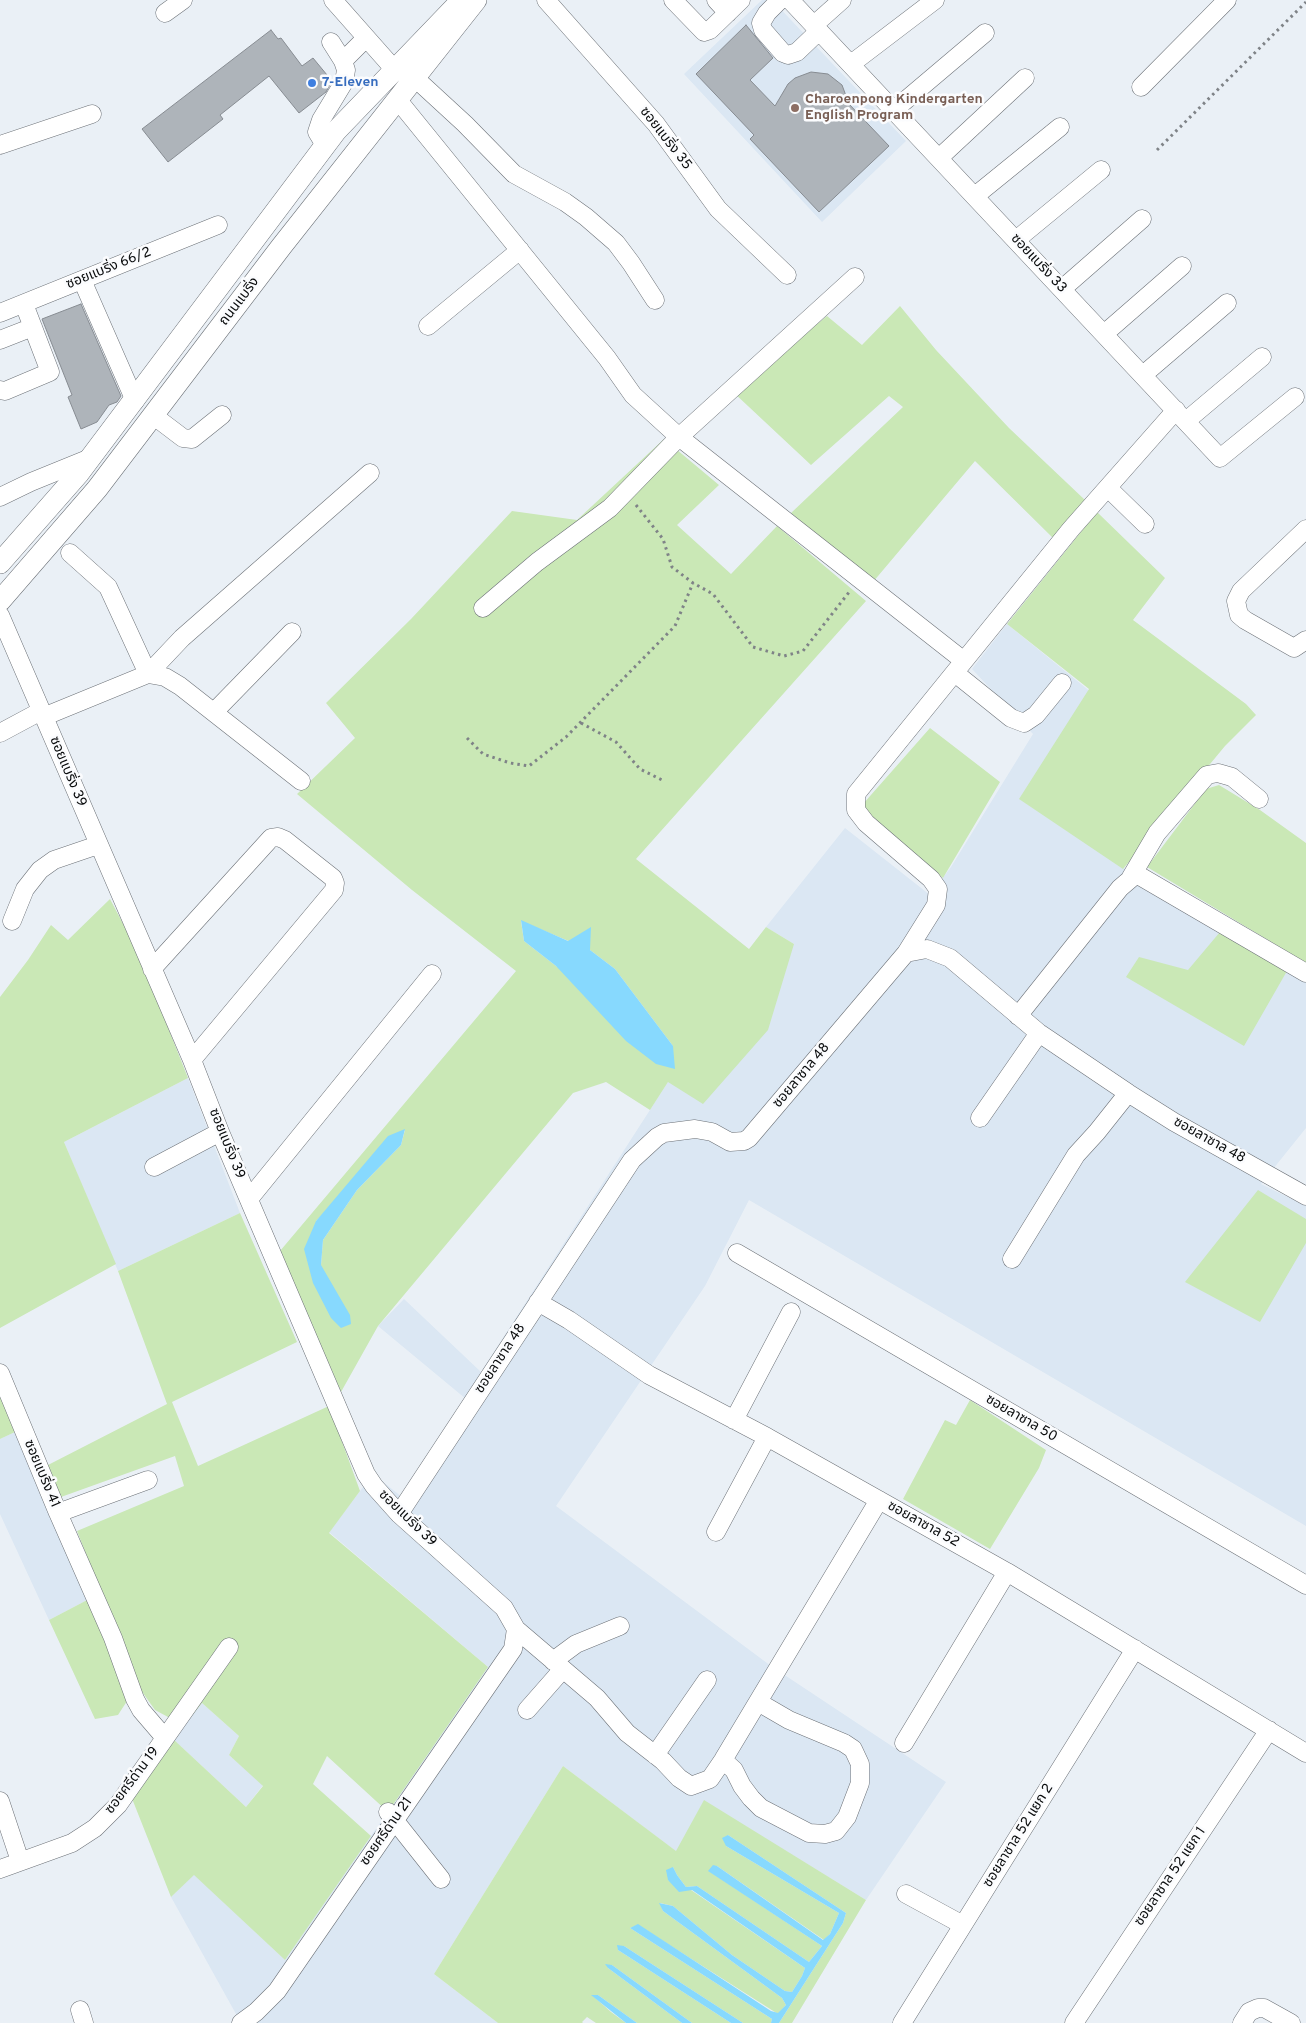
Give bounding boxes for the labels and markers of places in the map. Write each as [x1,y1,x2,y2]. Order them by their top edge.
place label: 7-Eleven [322,75,379,91]
marker: 7-Eleven [306,77,318,89]
place label: Charoenpong Kindergarten English Program [805,92,983,124]
marker: Charoenpong Kindergarten English Program [789,102,801,114]

